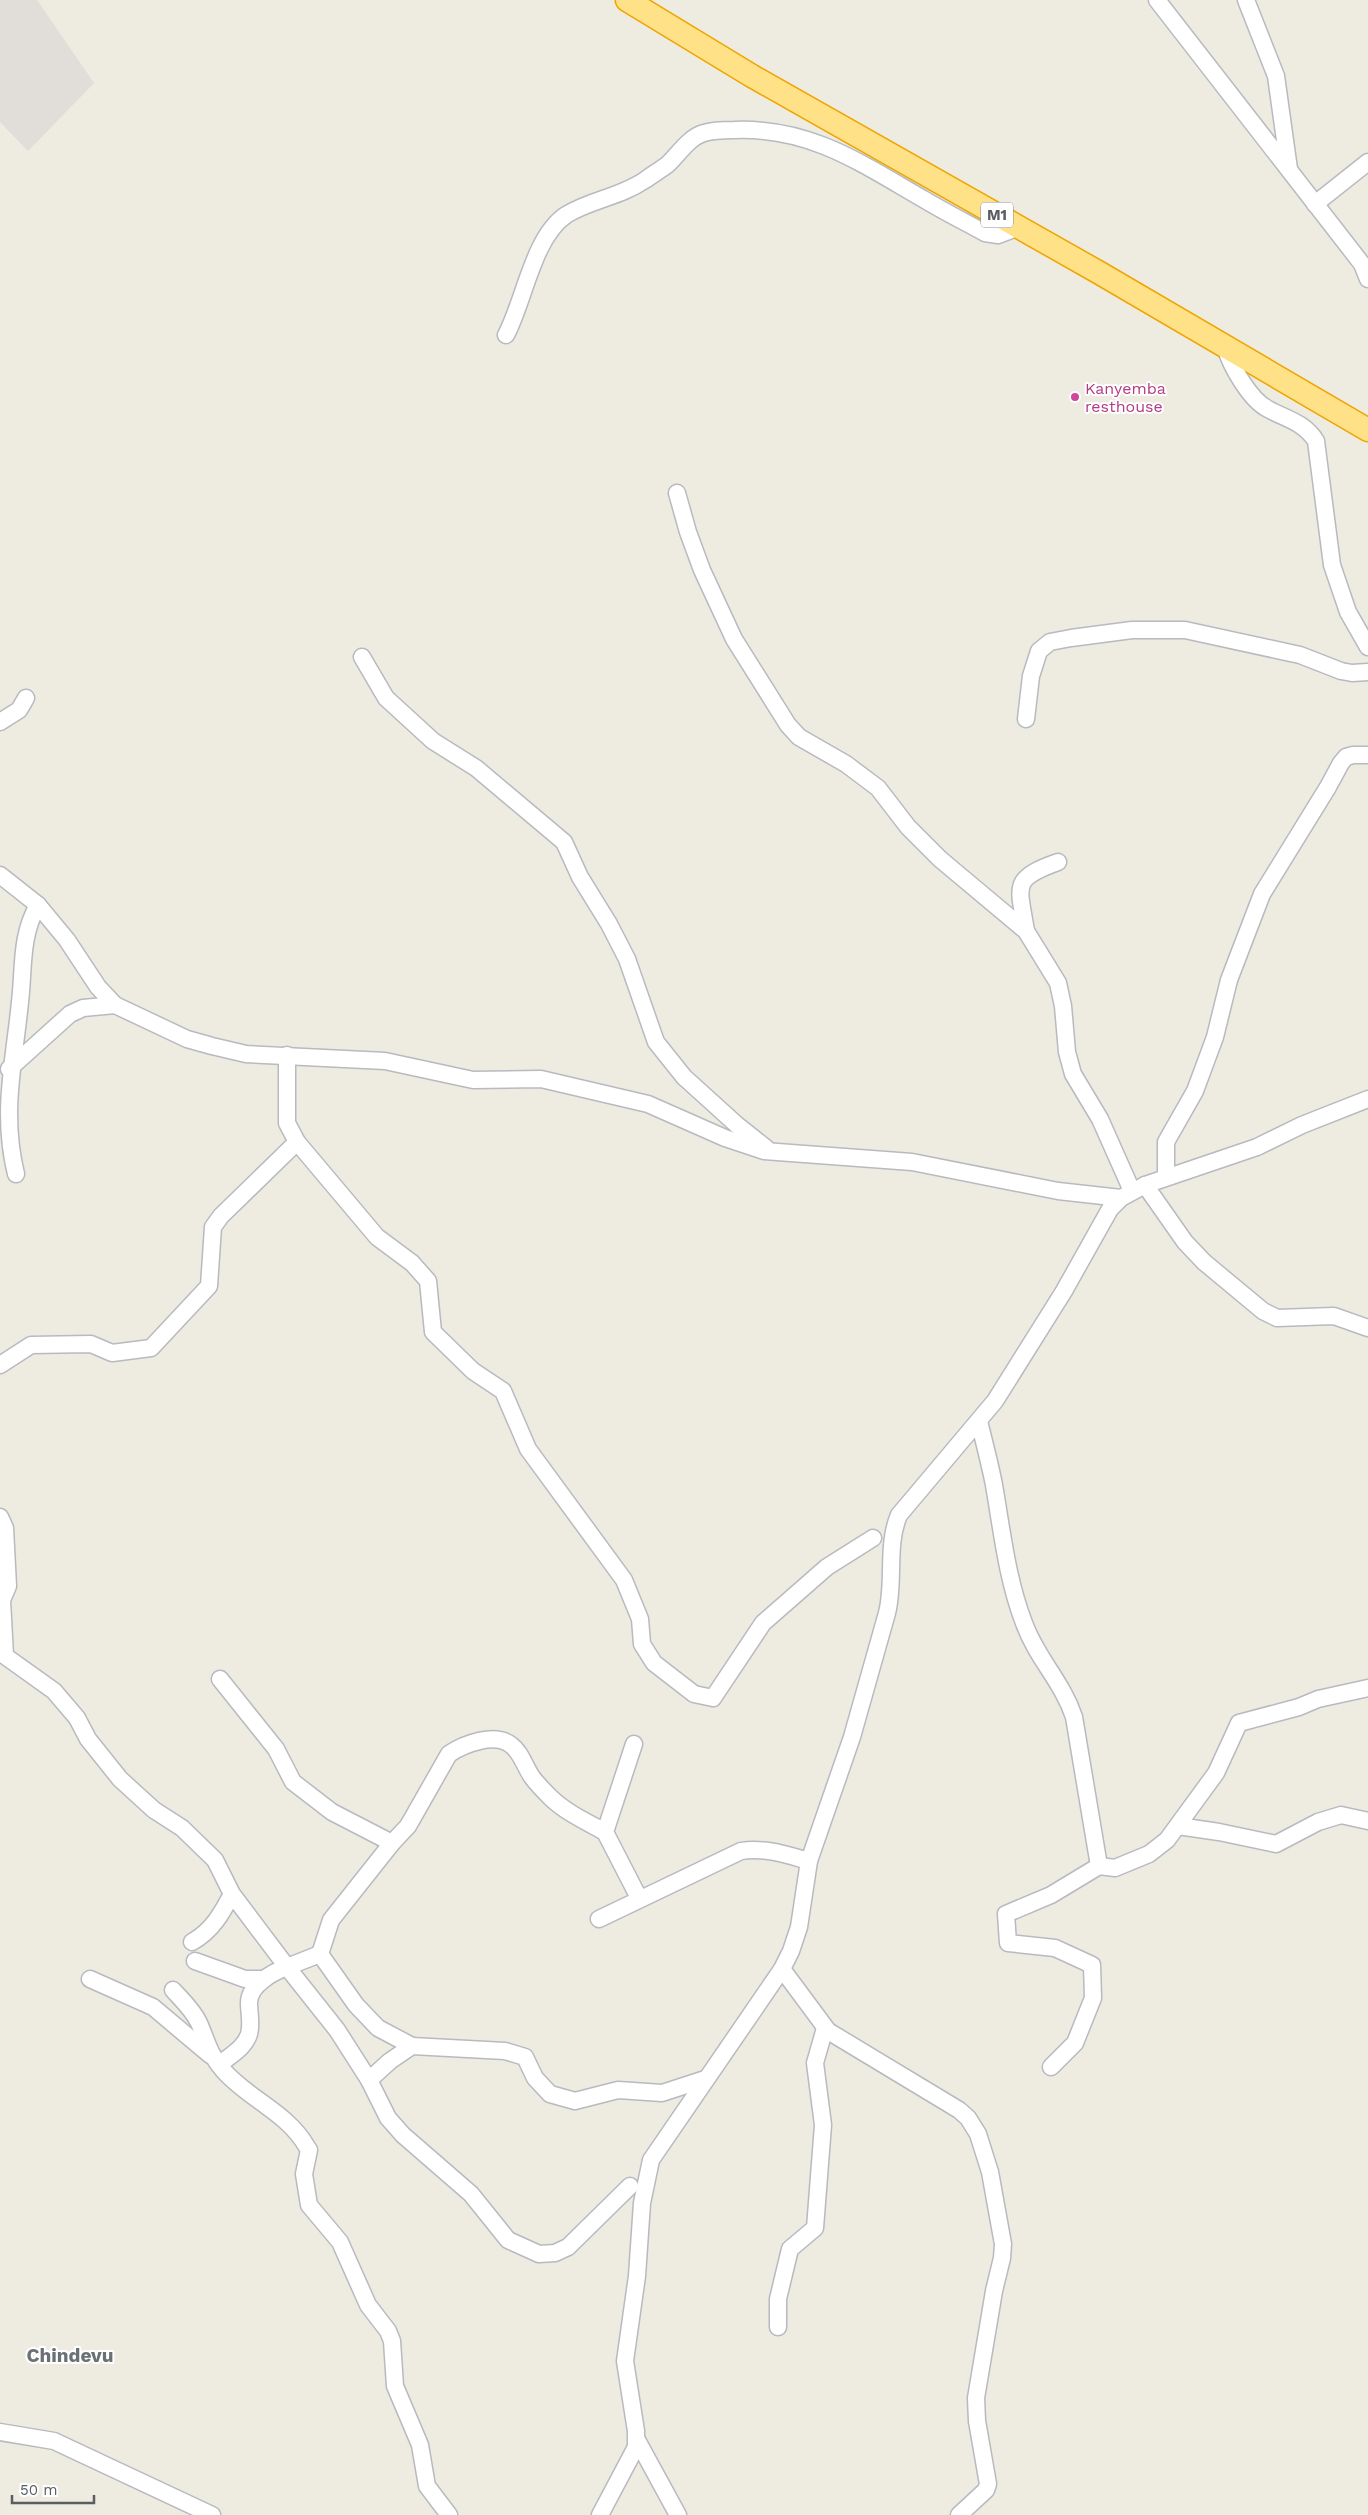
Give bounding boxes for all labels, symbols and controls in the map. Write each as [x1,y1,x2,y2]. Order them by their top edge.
road number: M1 [981,202,1013,228]
place label: Kanyemba resthouse [1085,379,1166,416]
marker: Kanyemba resthouse [1069,391,1081,403]
district label: Chindevu [26,2344,114,2367]
scale bar [12,2472,95,2504]
text: 50 m [20,2481,57,2499]

